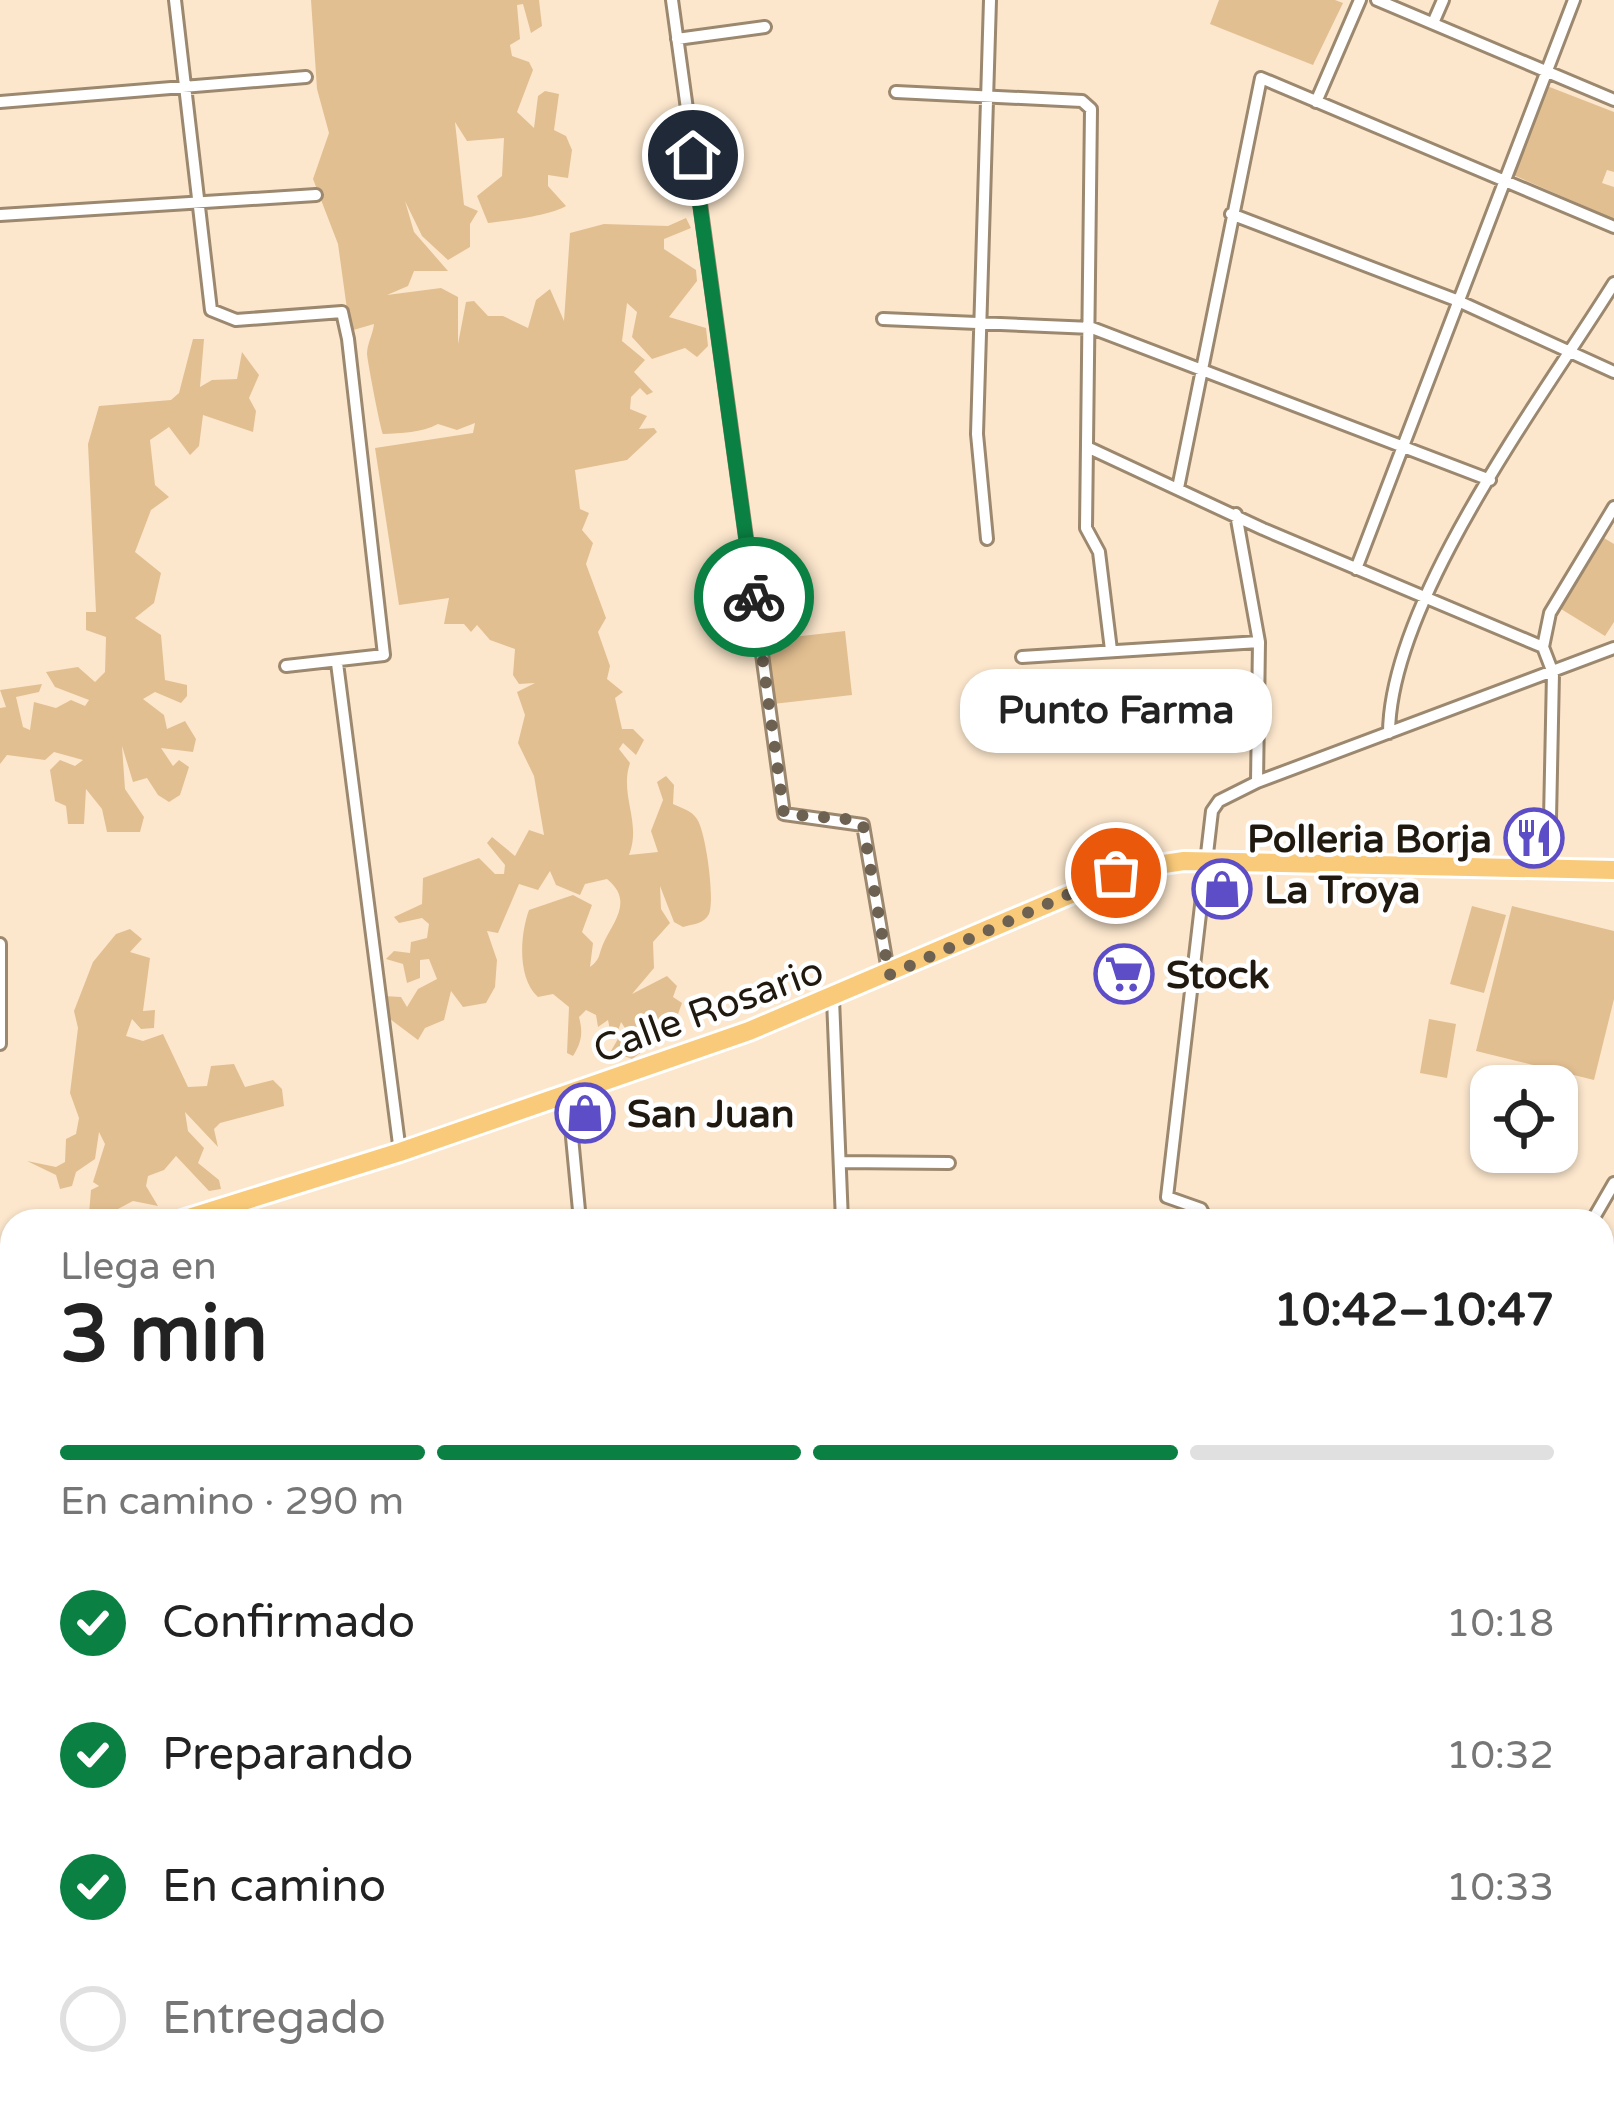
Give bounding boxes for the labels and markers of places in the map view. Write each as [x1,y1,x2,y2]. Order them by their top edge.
pin [642,104,744,206]
callout: Punto Farma [960,669,1272,753]
restaurant icon: Polleria Borja [1503,807,1565,869]
place label: Polleria Borja [1247,816,1492,863]
pin [1065,822,1167,924]
shop icon: La Troya [1191,858,1253,920]
place label: La Troya [1264,867,1420,914]
supermarket icon: Stock [1093,943,1155,1005]
place label: Stock [1166,952,1270,999]
shop icon: San Juan [554,1082,616,1144]
place label: San Juan [627,1091,794,1138]

